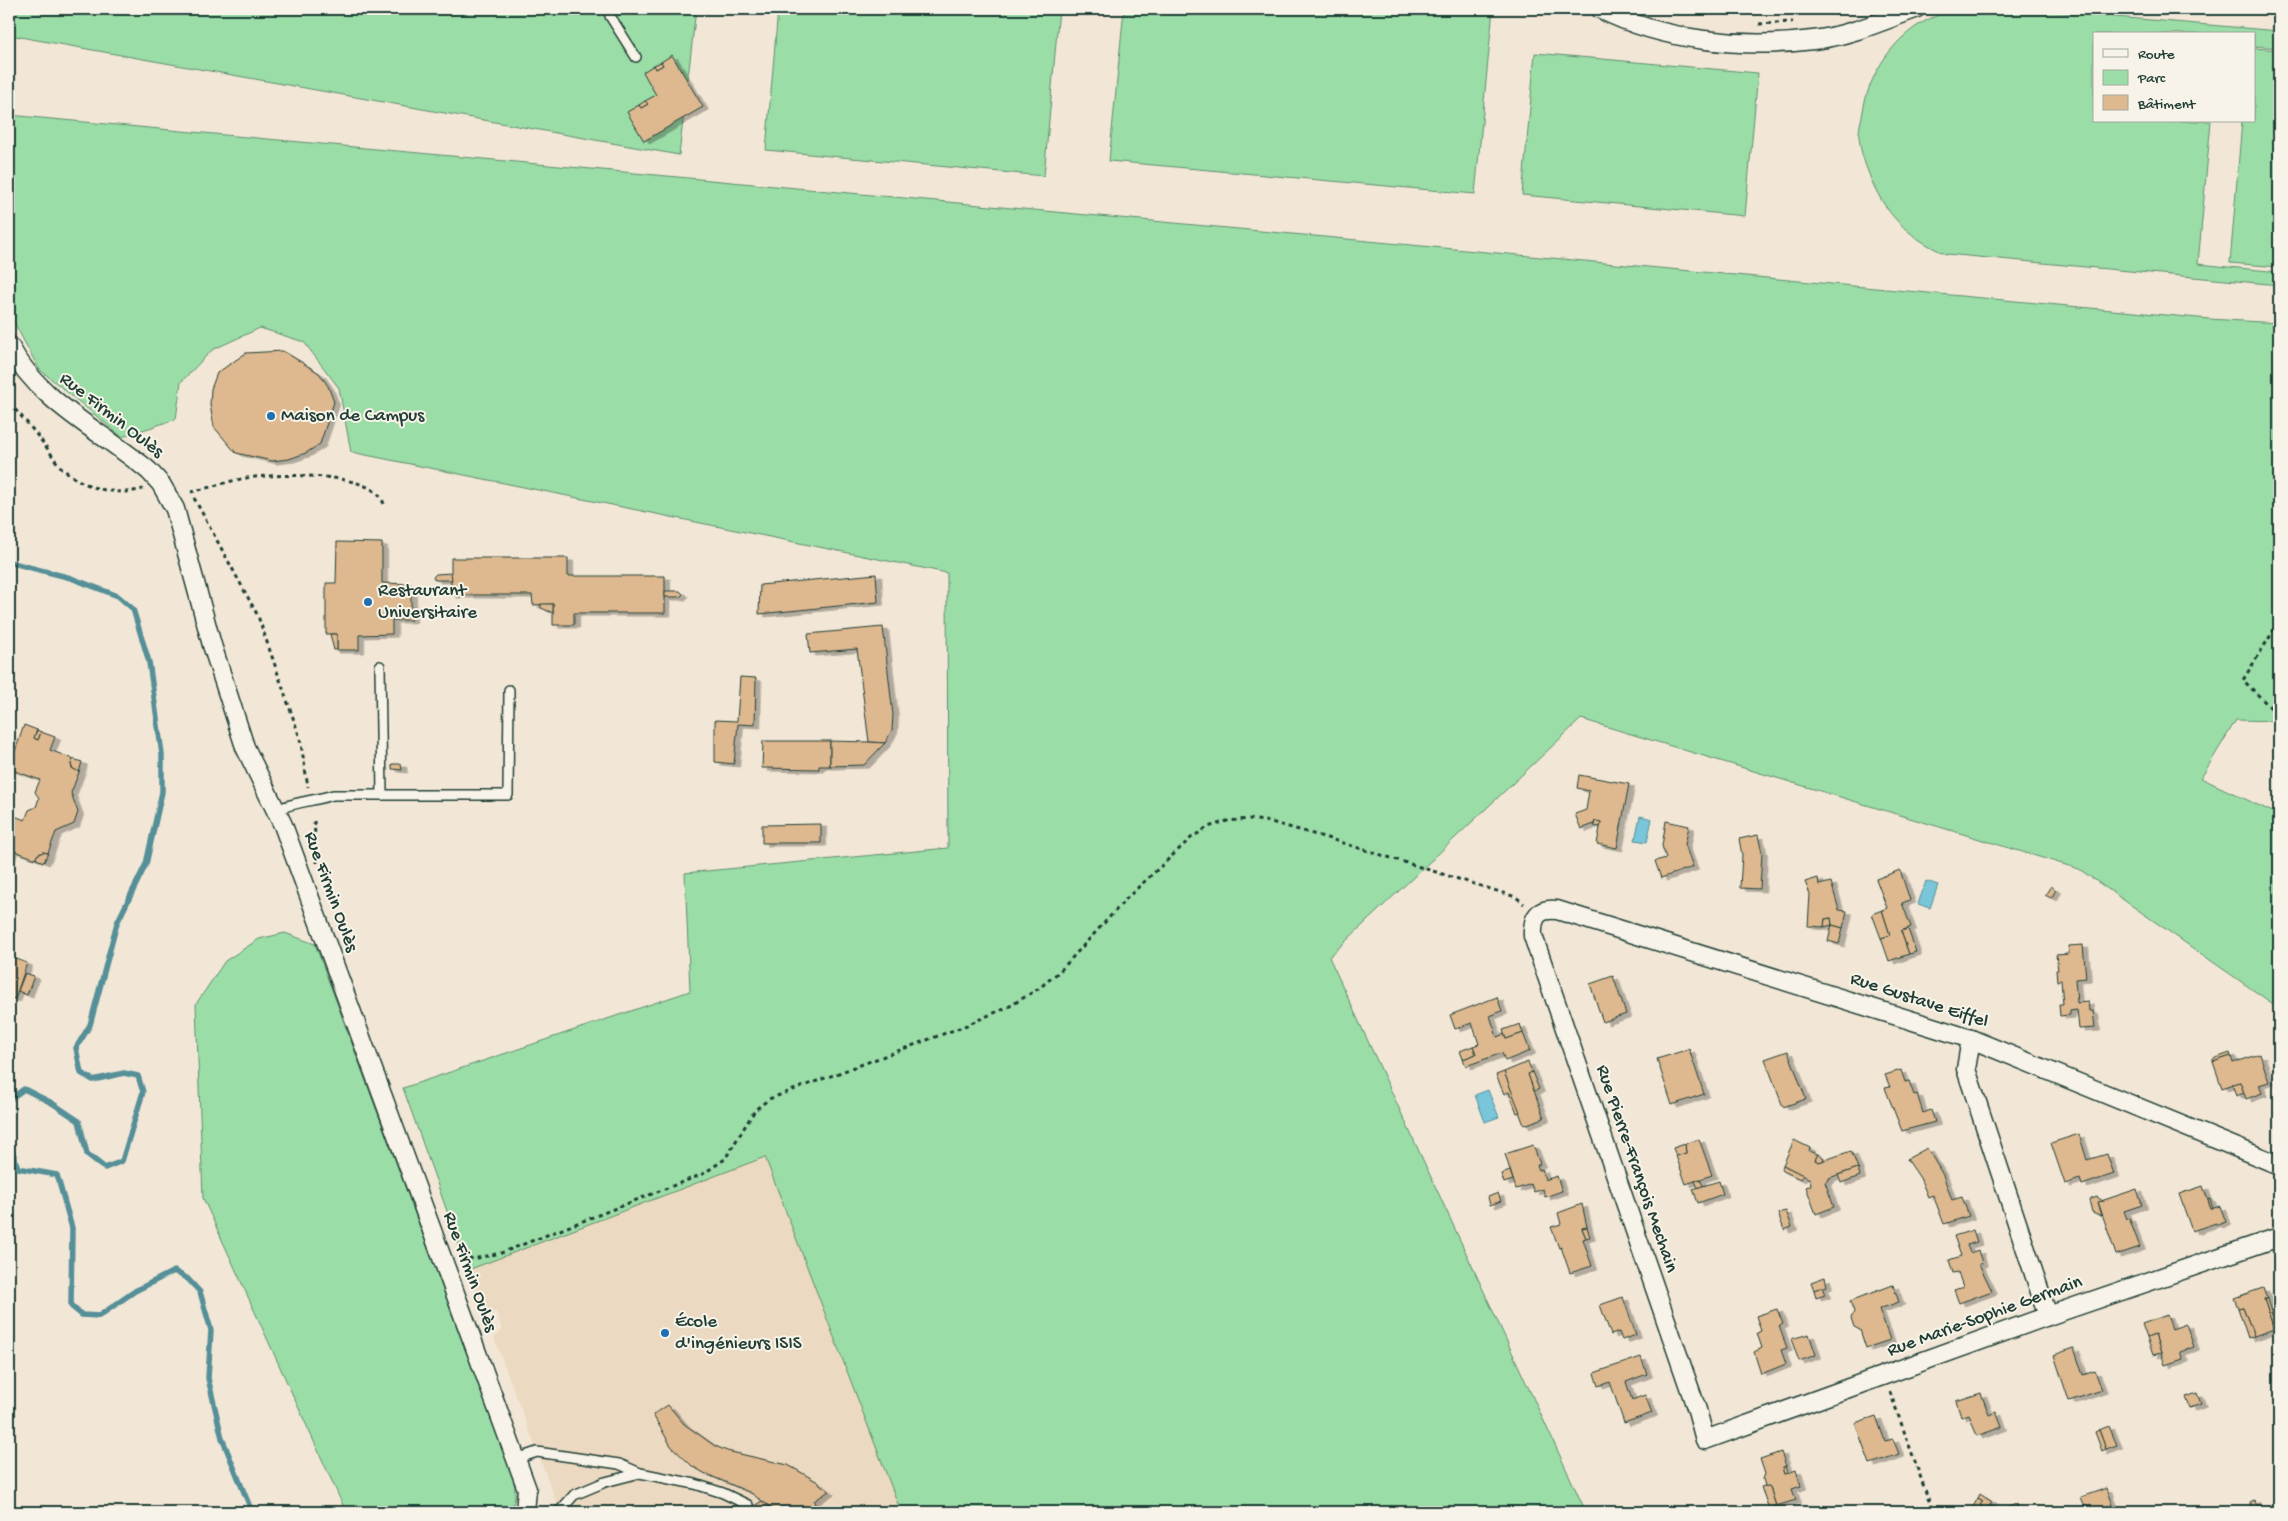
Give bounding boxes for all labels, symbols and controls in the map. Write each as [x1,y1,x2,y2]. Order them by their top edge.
legend [2093,32,2256,122]
text: Route [2138,46,2175,64]
text: Parc [2137,70,2166,88]
text: Bâtiment [2137,96,2197,114]
street label: Rue Firmin Oulès [54,368,169,465]
place label: Maison de Campus [281,405,425,428]
marker: Maison de Campus [265,410,277,422]
place label: Restaurant Universitaire [378,580,477,625]
marker: Restaurant Universitaire [362,596,374,608]
street label: Rue Firmin Oulès [298,829,363,956]
street label: Rue Gustave Eiffel [1847,968,1991,1034]
street label: Rue Pierre-François Mechain [1590,1062,1682,1276]
street label: Rue Firmin Oulès [437,1209,502,1336]
street label: Rue Marie-Sophie Germain [1884,1271,2086,1363]
place label: École d'ingénieurs ISIS [675,1311,802,1356]
marker: École d'ingénieurs ISIS [659,1327,671,1339]

